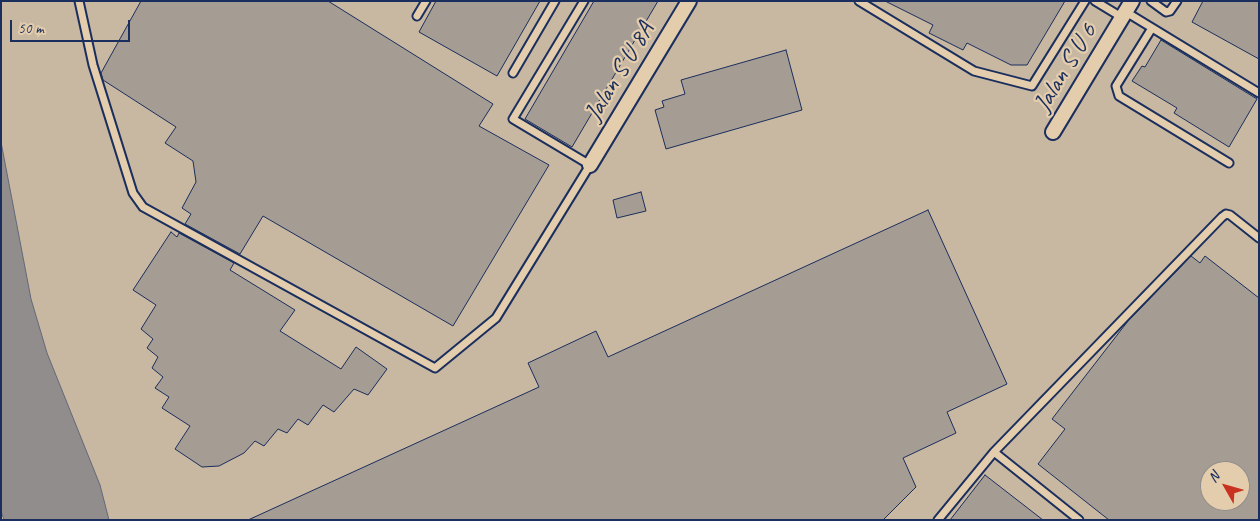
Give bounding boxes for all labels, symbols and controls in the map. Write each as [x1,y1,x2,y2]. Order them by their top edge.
scale bar [12,10,132,42]
street label: Jalan S U 8A [579,17,661,127]
text: 50 m [18,19,44,38]
street label: Jalan S U 6 [1028,19,1104,117]
north arrow [1200,461,1250,511]
text: N [1204,468,1223,486]

